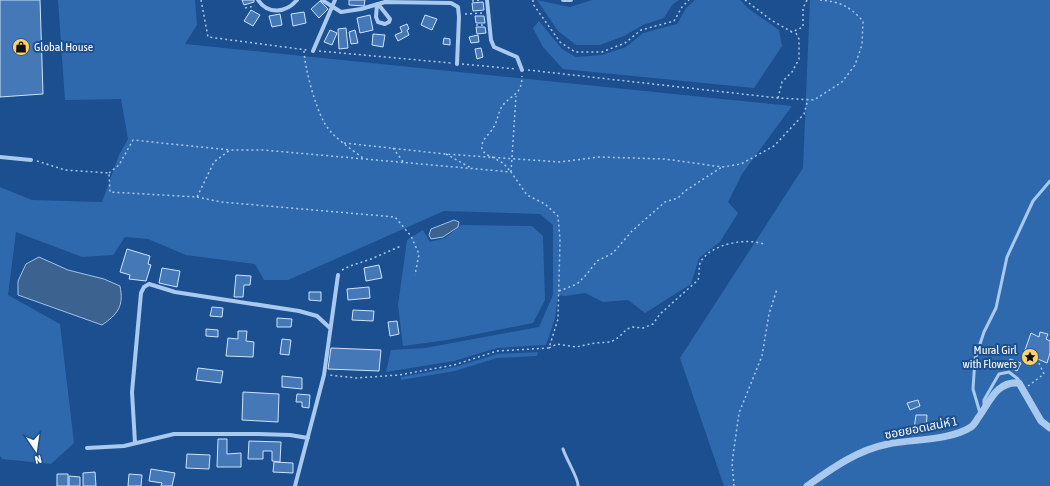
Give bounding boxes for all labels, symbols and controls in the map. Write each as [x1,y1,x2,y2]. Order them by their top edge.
shop icon: Global House [11,37,31,57]
place label: Global House [34,40,93,54]
place label: Mural Girl with Flowers [962,343,1018,371]
place icon: Mural Girl with Flowers [1020,347,1040,367]
street label: ซอยยอดเสน่ห์ 1 [883,414,959,442]
north arrow [16,430,56,470]
text: N [34,453,43,466]

